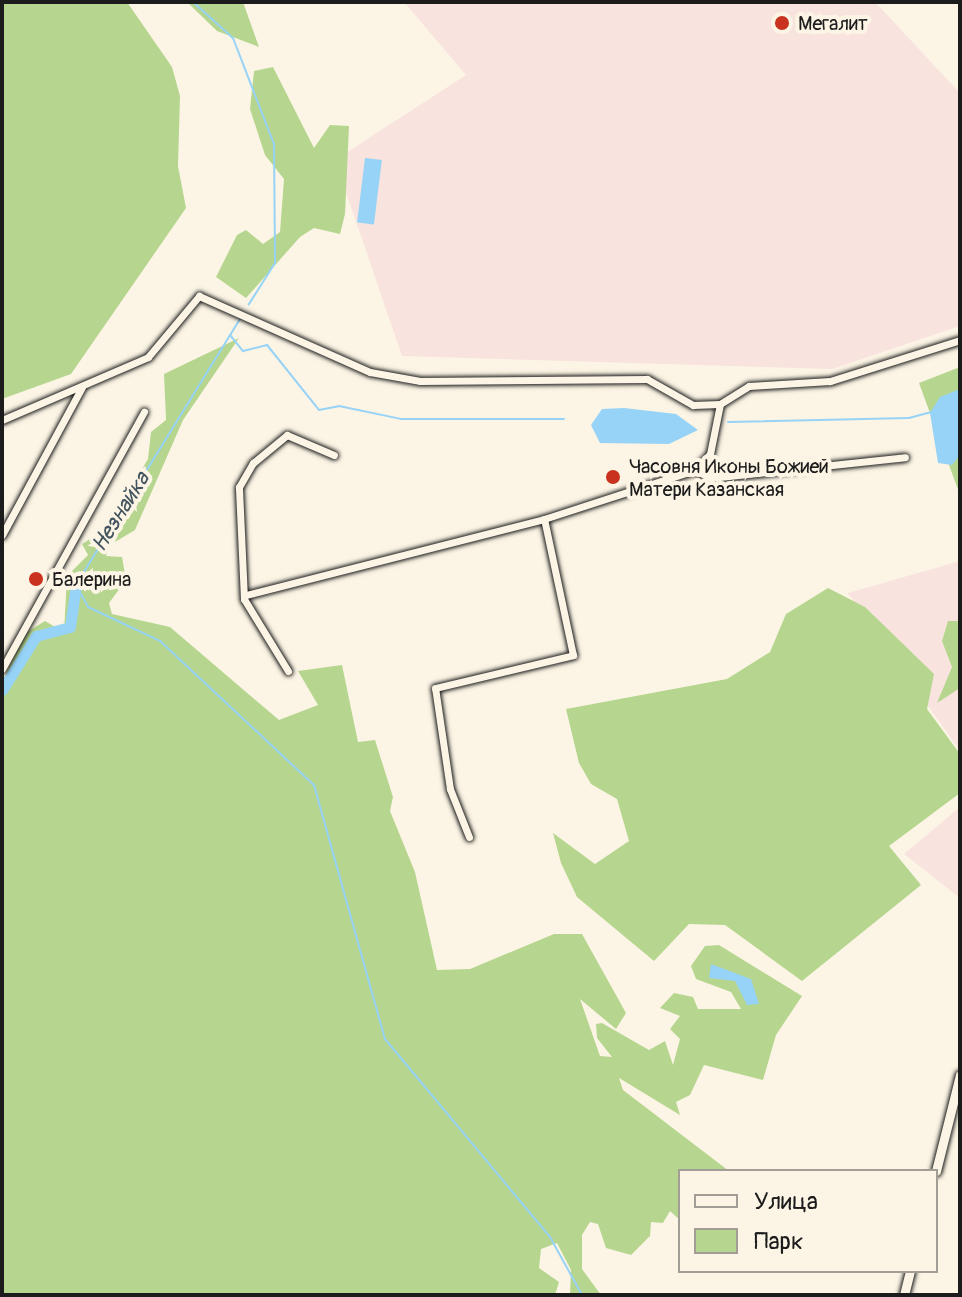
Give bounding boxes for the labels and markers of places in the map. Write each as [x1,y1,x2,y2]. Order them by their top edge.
place label: Мегалит [798,11,868,35]
marker: Мегалит [773,14,791,32]
place label: Часовня Иконы Божией Матери Казанская [629,454,829,501]
marker: Часовня Иконы Божией Матери Казанская [604,468,622,486]
place label: Балерина [52,567,131,591]
marker: Балерина [27,570,45,588]

